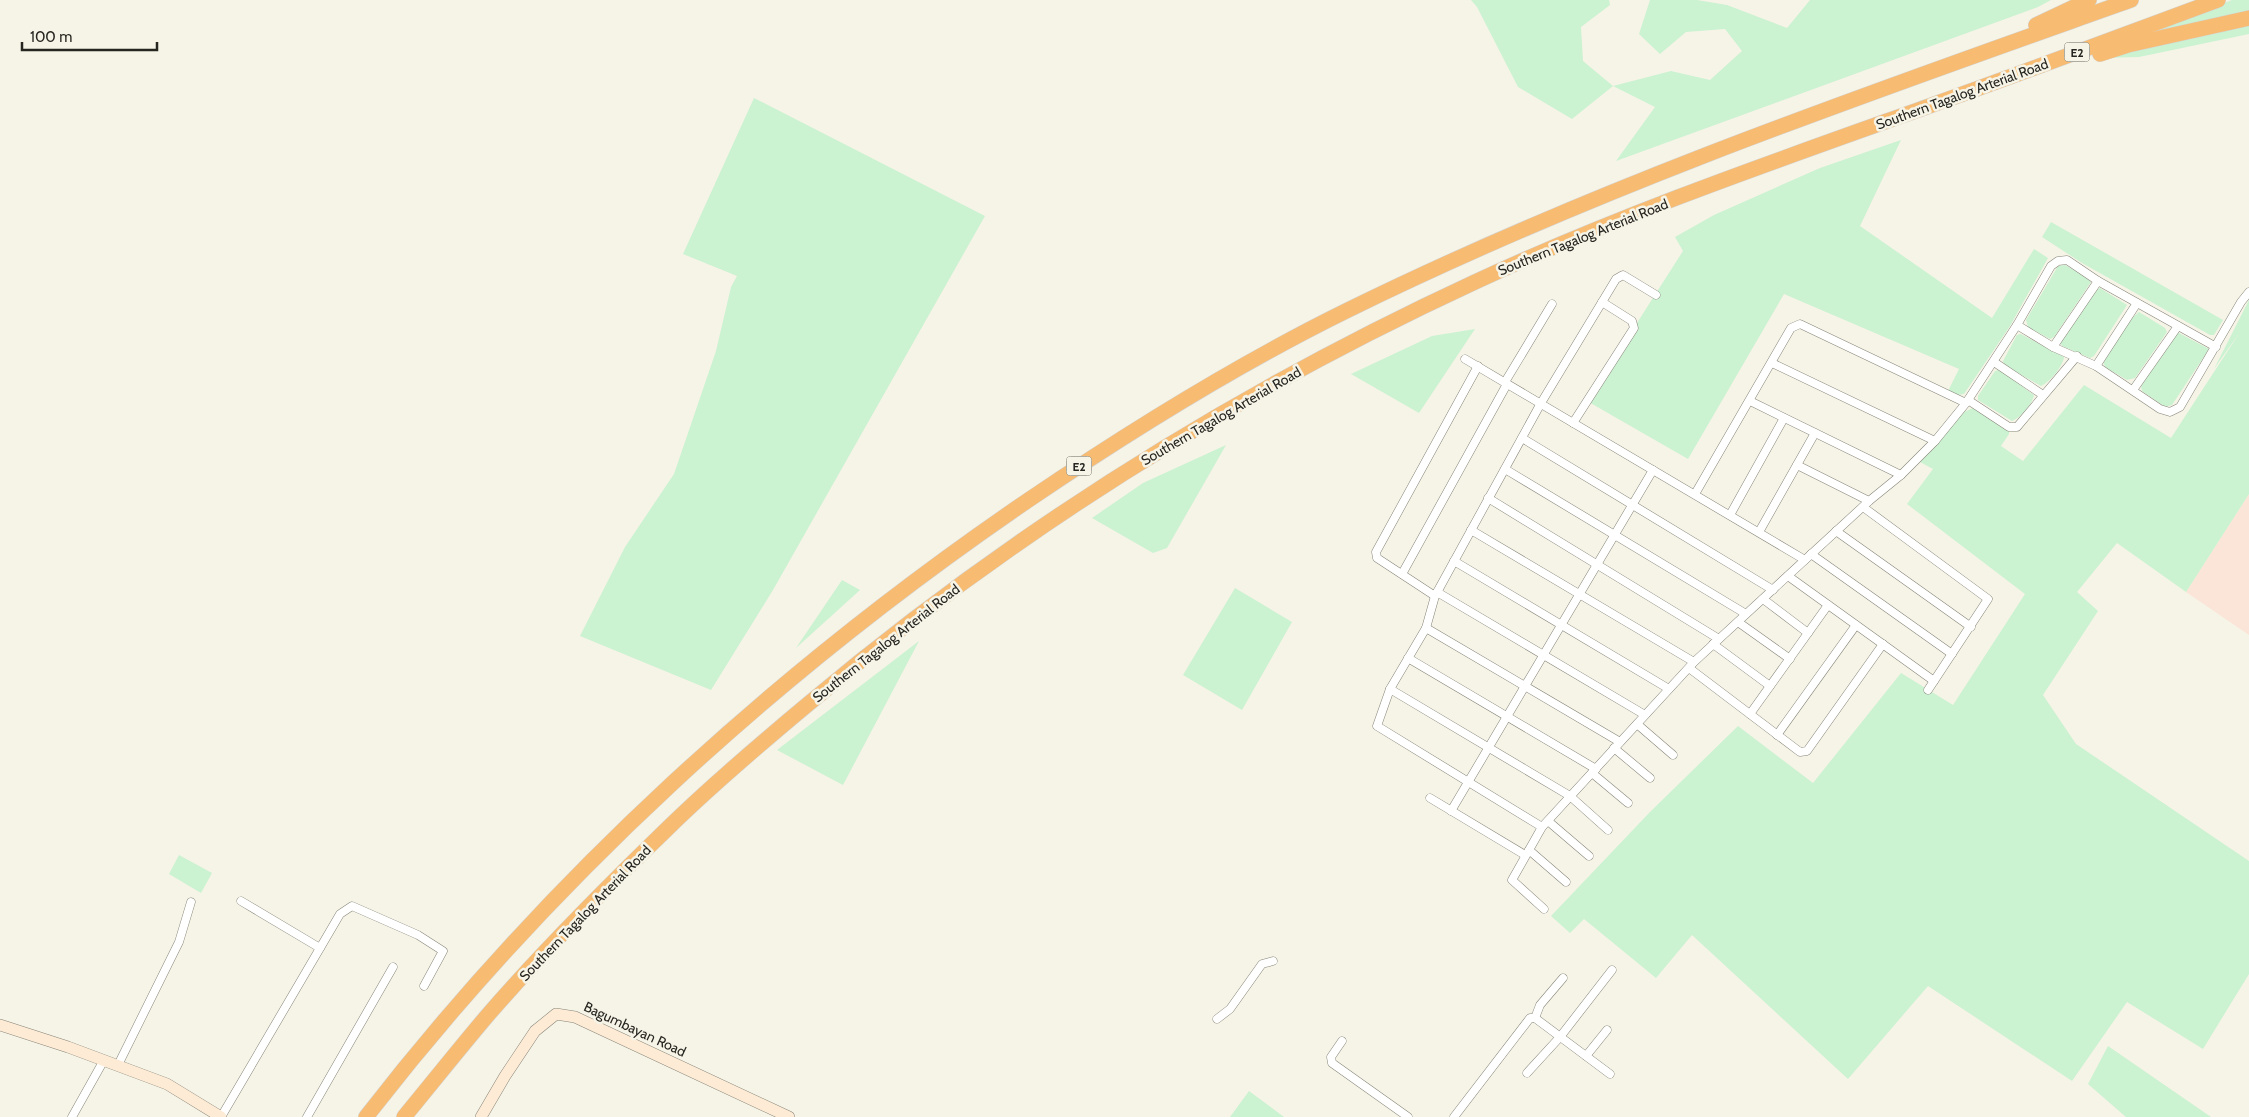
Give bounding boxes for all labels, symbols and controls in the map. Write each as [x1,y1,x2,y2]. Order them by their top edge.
scale bar [22,20,158,52]
text: 100 m [30,28,72,46]
road number: E2 [2064,42,2090,62]
street label: Southern Tagalog Arterial Road [1873,54,2051,134]
street label: Southern Tagalog Arterial Road [1495,195,1671,279]
street label: Southern Tagalog Arterial Road [1138,363,1304,469]
road number: E2 [1066,456,1092,476]
street label: Southern Tagalog Arterial Road [809,580,963,706]
street label: Southern Tagalog Arterial Road [515,841,655,985]
street label: Bagumbayan Road [581,997,689,1061]

